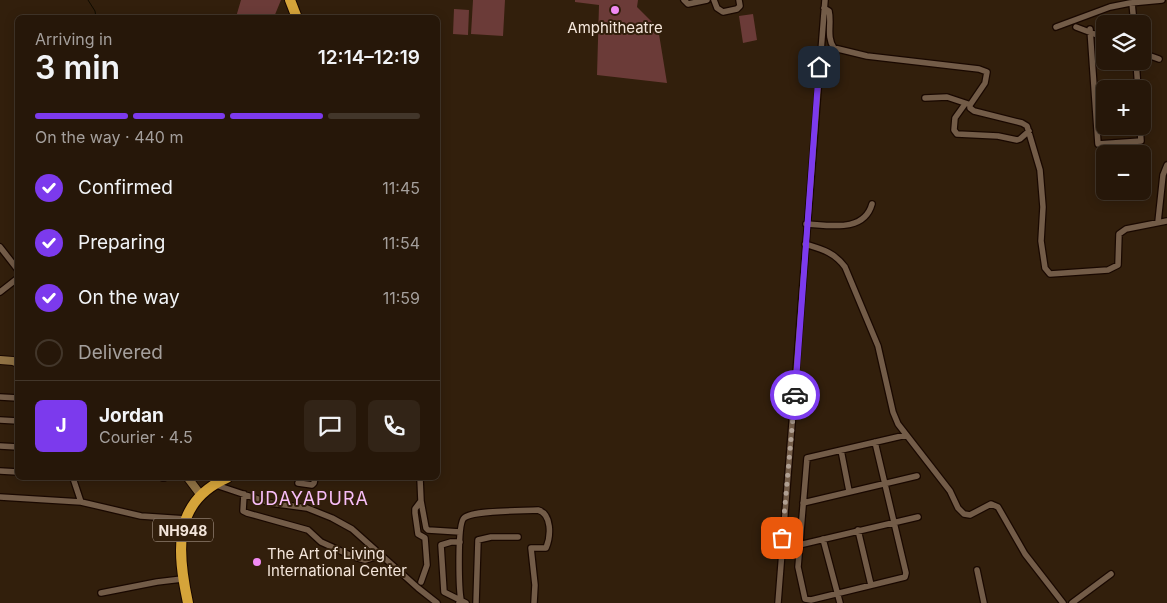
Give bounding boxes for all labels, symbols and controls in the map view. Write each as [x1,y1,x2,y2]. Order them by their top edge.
marker: Amphitheatre [609,4,621,16]
map controls [1096,15,1151,200]
button: layers [1096,15,1151,70]
place label: Amphitheatre [567,18,663,37]
text: Arriving in [35,29,112,49]
text: 12:14–12:19 [318,46,420,69]
pin [798,46,840,88]
text: 3 min [35,48,120,87]
icon: home [805,53,833,81]
button: + [1096,80,1151,135]
text: On the way · 440 m [35,127,183,147]
button: − [1096,145,1151,200]
icon: check [35,174,63,202]
text: Confirmed [78,176,173,199]
text: 11:45 [382,178,420,198]
icon: check [35,229,63,257]
text: Preparing [78,231,165,254]
text: 11:54 [382,233,420,253]
icon: check [35,284,63,312]
text: On the way [78,286,180,309]
text: 11:59 [383,288,420,308]
text: Delivered [78,341,163,364]
courier [770,370,820,420]
icon: car [781,381,809,409]
button: chat [304,400,356,452]
button: phone [368,400,420,452]
text: Jordan [99,404,164,427]
text: J [55,414,67,437]
text: Courier · 4.5 [99,427,193,447]
district label: UDAYAPURA [251,488,369,509]
pin [761,517,803,559]
road number: NH948 [153,518,213,542]
icon: bag [768,524,796,552]
place label: The Art of Living International Center [267,544,407,580]
marker: The Art of Living International Center [251,556,263,568]

